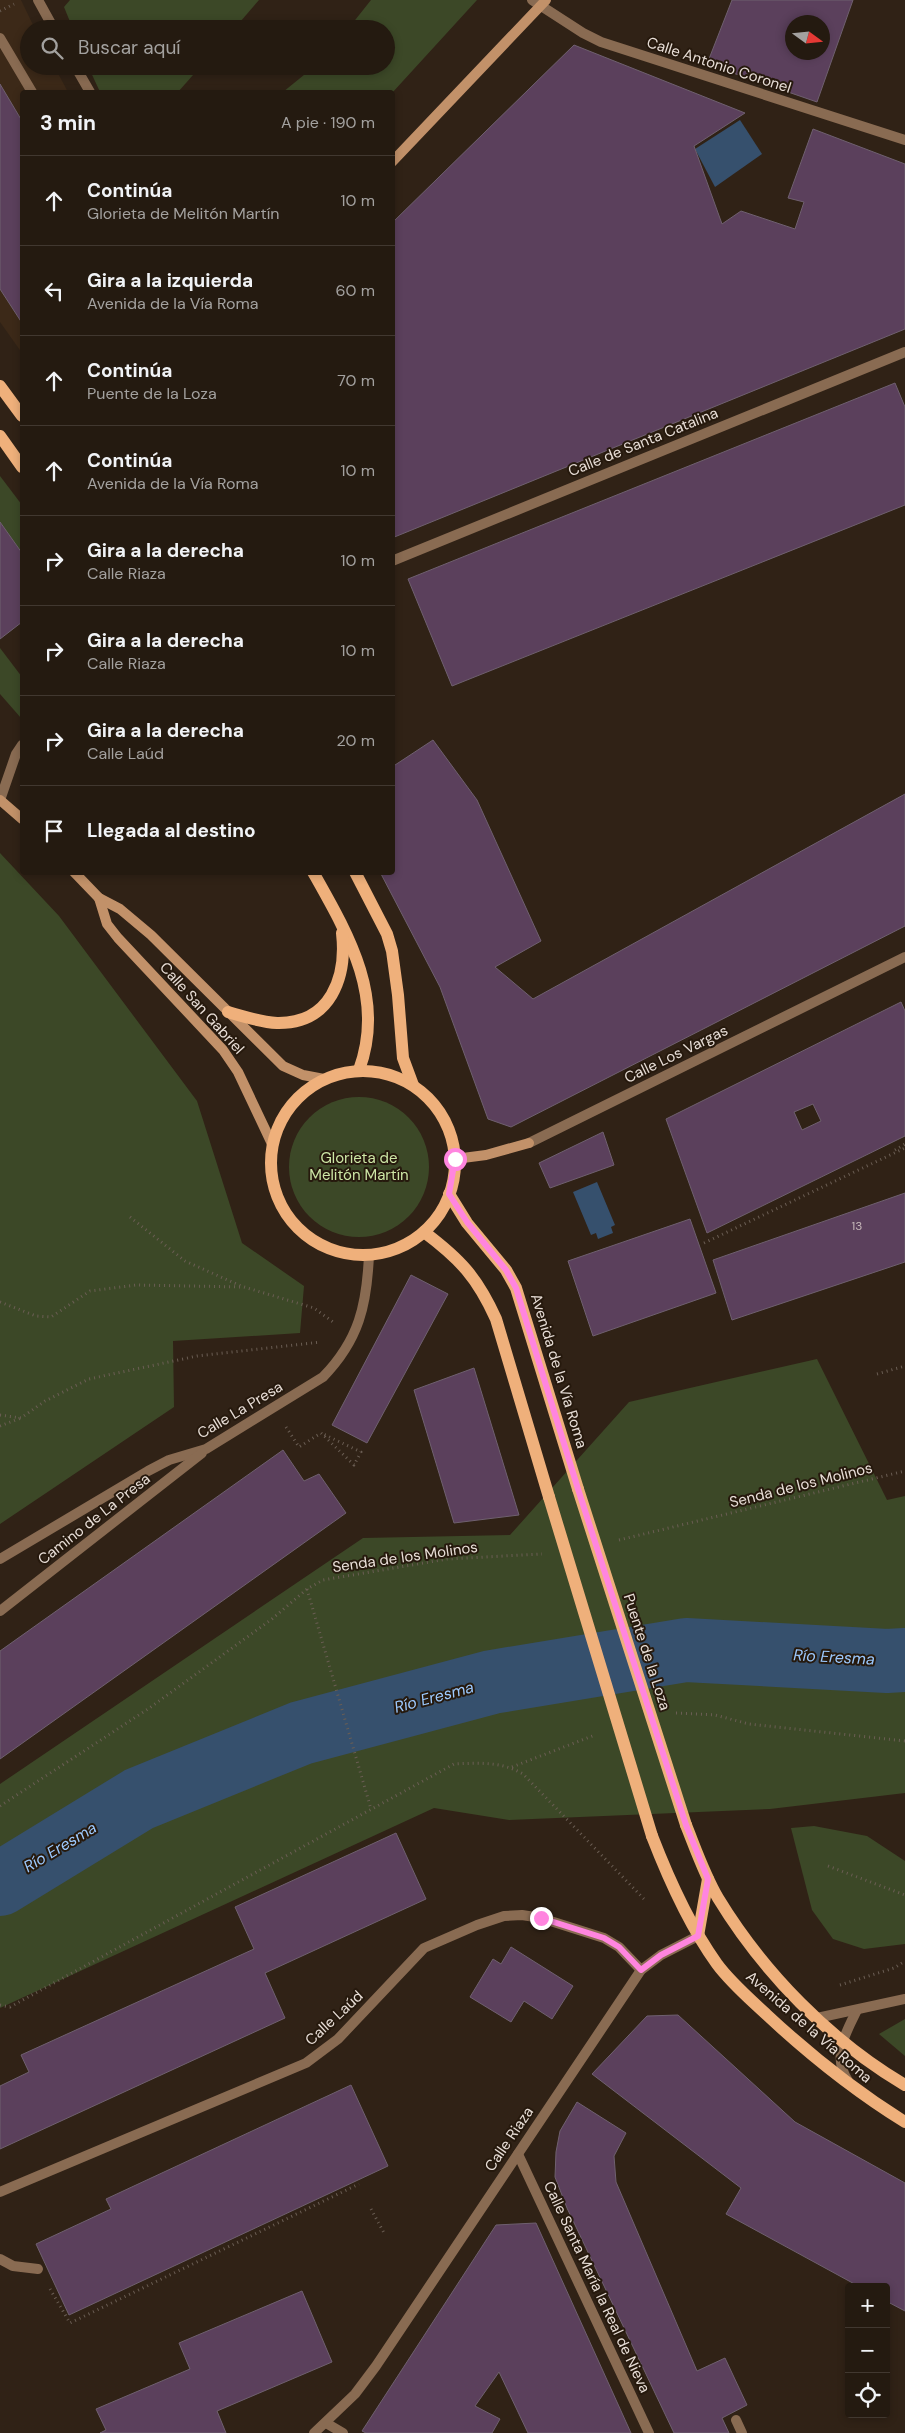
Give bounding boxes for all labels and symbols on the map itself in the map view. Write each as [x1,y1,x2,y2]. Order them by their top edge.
north arrow [785,15,830,60]
street label: Calle Antonio Coronel [644,32,794,98]
street label: Calle de Santa Catalina [565,403,721,481]
street label: Calle San Gabriel [155,958,249,1058]
street label: Calle Los Vargas [621,1020,731,1088]
park label: Glorieta de Melitón Martín [309,1148,409,1185]
route start [444,1148,467,1171]
house number: 13 [852,1218,862,1234]
street label: Avenida de la Vía Roma [526,1291,592,1451]
street label: Calle La Presa [194,1377,286,1443]
street label: Senda de los Molinos [727,1458,875,1512]
street label: Camino de La Presa [34,1469,154,1569]
street label: Senda de los Molinos [331,1537,479,1577]
street label: Puente de la Loza [619,1591,675,1713]
water label: Río Eresma [793,1644,876,1670]
water label: Río Eresma [392,1676,476,1718]
water label: Río Eresma [20,1817,101,1877]
route end [530,1907,553,1930]
street label: Avenida de la Vía Roma [742,1967,876,2087]
street label: Calle Laúd [301,1986,367,2050]
street label: Calle Riaza [480,2103,538,2175]
street label: Calle Santa María la Real de Nieva [539,2178,655,2396]

